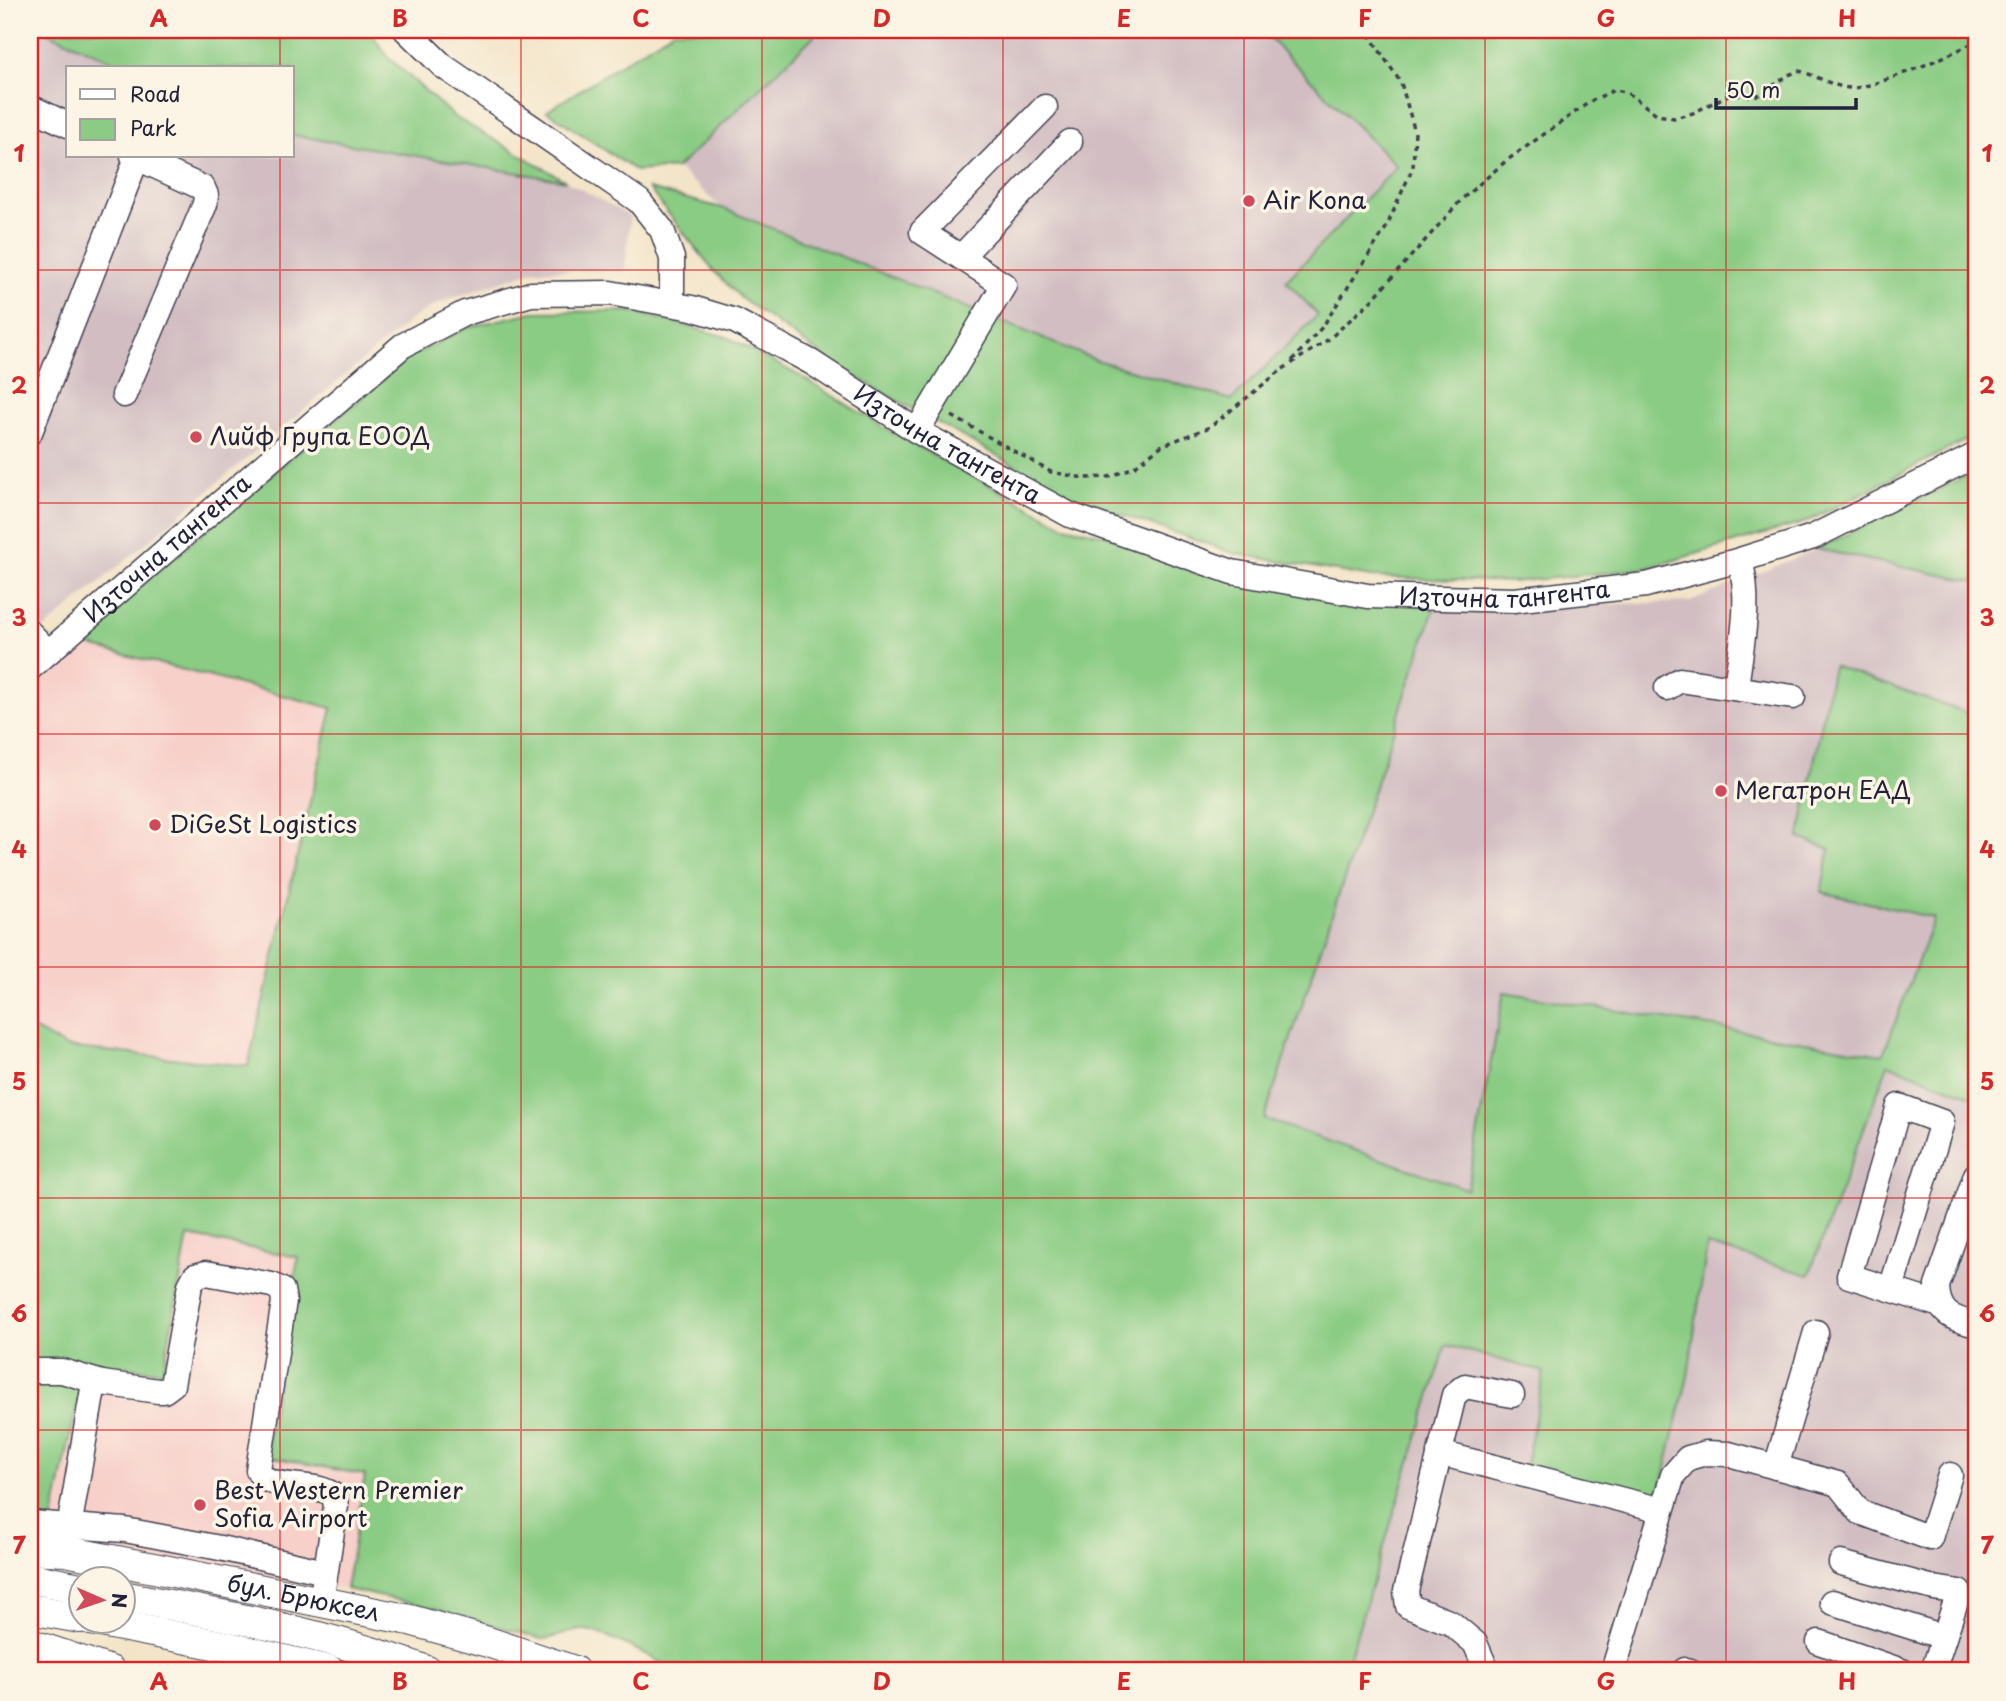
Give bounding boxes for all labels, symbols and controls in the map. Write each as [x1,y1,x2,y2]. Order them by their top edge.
text: A [150,0,168,35]
text: B [392,0,408,35]
text: C [632,0,650,35]
text: D [873,0,891,35]
text: E [1117,0,1131,35]
text: F [1358,0,1372,35]
text: G [1597,0,1615,35]
text: H [1838,0,1856,35]
legend [66,66,294,158]
scale bar [1716,66,1856,110]
text: 50 m [1726,73,1780,105]
text: Road [130,77,181,109]
text: Park [130,111,177,143]
text: 1 [14,135,25,170]
text: 1 [1982,135,1993,170]
place label: Air Kona [1263,181,1366,217]
marker: Air Kona [1241,193,1257,209]
text: 2 [11,367,27,402]
text: 2 [1979,367,1995,402]
street label: Източна тангента [847,375,1049,512]
place label: Лийф Група ЕООД [210,417,430,453]
marker: Лийф Група ЕООД [188,429,204,445]
street label: Източна тангента [75,464,258,630]
street label: Източна тангента [1398,569,1612,616]
text: 3 [11,599,27,634]
text: 3 [1979,599,1995,634]
place label: Мегатрон ЕАД [1735,771,1911,807]
marker: Мегатрон ЕАД [1713,783,1729,799]
place label: DiGeSt Logistics [169,805,357,841]
marker: DiGeSt Logistics [147,817,163,833]
text: 4 [11,831,27,866]
text: 4 [1979,831,1995,866]
text: 5 [12,1063,26,1098]
text: 5 [1980,1063,1994,1098]
text: 6 [11,1295,27,1330]
text: 6 [1979,1295,1995,1330]
place label: Best Western Premier Sofia Airport [214,1471,463,1535]
marker: Best Western Premier Sofia Airport [192,1497,208,1513]
text: 7 [12,1527,26,1562]
text: 7 [1980,1527,1994,1562]
street label: бул. Брюксел [224,1563,383,1629]
north arrow [66,1564,136,1634]
text: N [106,1593,134,1609]
text: A [150,1663,168,1698]
text: B [392,1663,408,1698]
text: C [632,1663,650,1698]
text: D [873,1663,891,1698]
text: E [1117,1663,1131,1698]
text: F [1358,1663,1372,1698]
text: G [1597,1663,1615,1698]
text: H [1838,1663,1856,1698]

